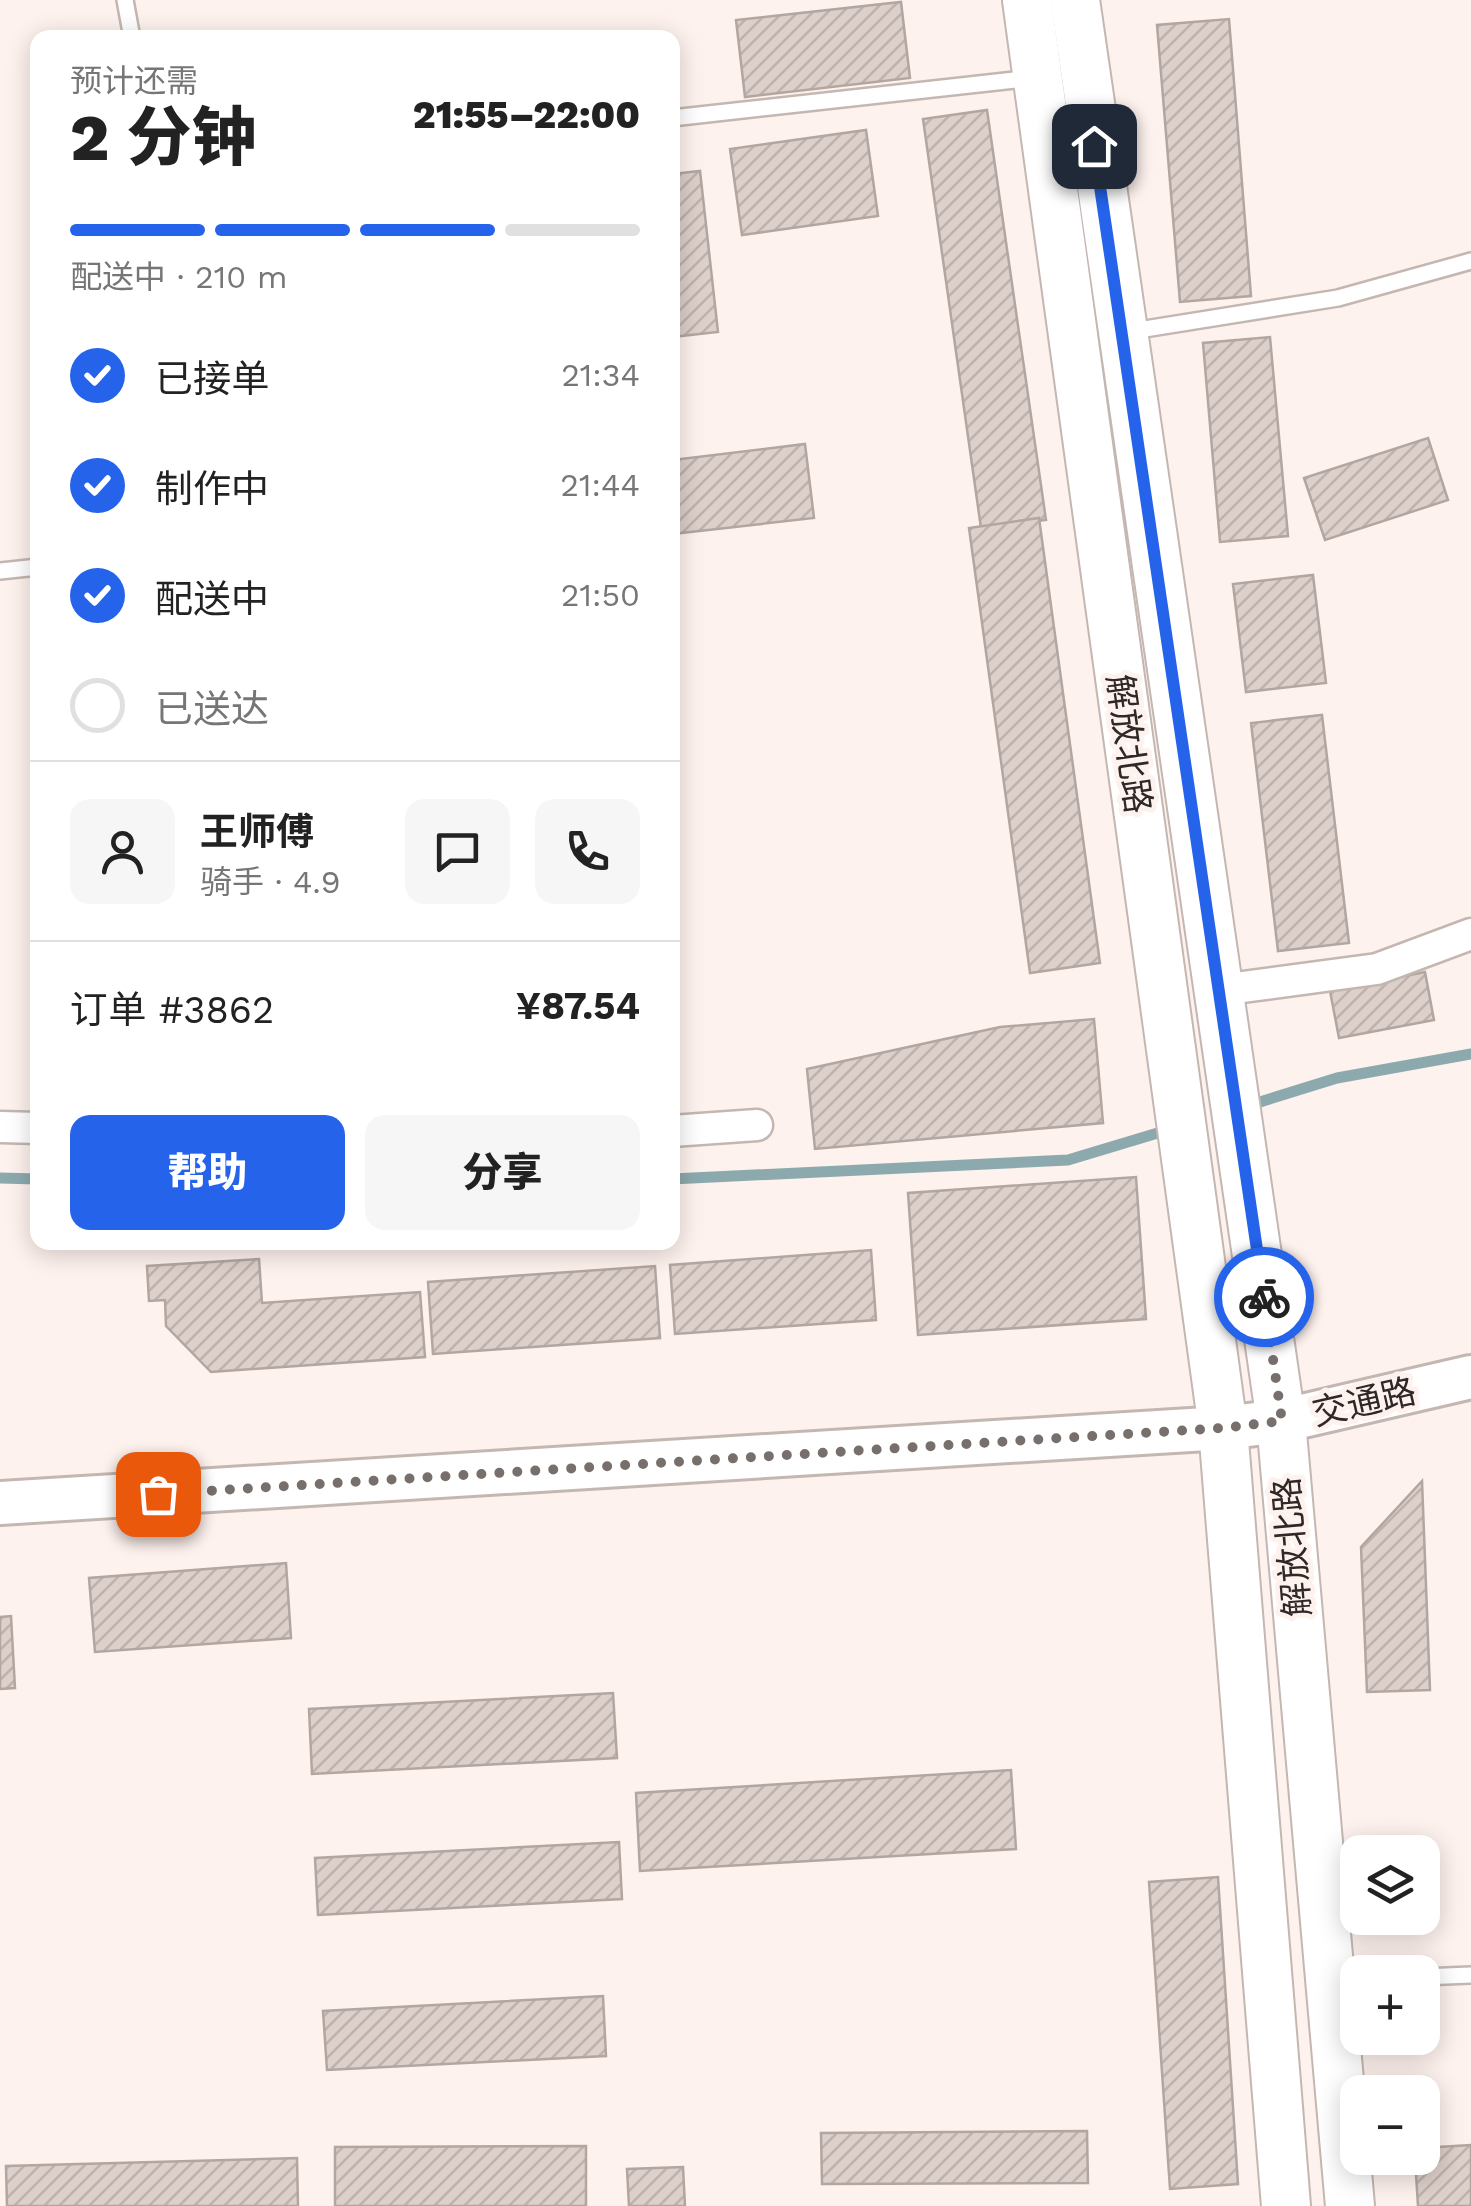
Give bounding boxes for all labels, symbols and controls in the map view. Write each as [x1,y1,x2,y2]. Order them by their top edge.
text: 预计还需 [70,62,198,100]
text: 21:55–22:00 [413,93,640,137]
text: 2 分钟 [70,100,256,176]
pin [1052,104,1137,189]
icon: home [1067,119,1122,174]
text: 配送中 · 210 m [70,258,288,296]
icon: check [70,348,125,403]
text: 21:34 [561,356,640,394]
text: 已接单 [155,357,269,401]
icon: check [70,458,125,513]
text: 21:44 [560,466,640,504]
text: 制作中 [155,467,269,511]
icon: check [70,568,125,623]
text: 21:50 [561,576,640,614]
text: 配送中 [155,577,269,621]
street label: 解放北路 [1098,672,1160,816]
text: 已送达 [155,687,269,731]
button: person [70,799,175,904]
button: chat [405,799,510,904]
button: phone [535,799,640,904]
text: 王师傅 [200,810,314,854]
text: 骑手 · 4.9 [200,863,341,901]
text: ¥87.54 [516,984,640,1028]
text: 订单 #3862 [70,988,274,1032]
button: 帮助 [70,1115,345,1230]
button: 分享 [365,1115,640,1230]
courier [1214,1247,1314,1347]
icon: bike [1237,1270,1292,1325]
street label: 交通路 [1308,1370,1420,1434]
pin [116,1452,201,1537]
icon: bag [131,1467,186,1522]
street label: 解放北路 [1265,1475,1319,1619]
map controls [1340,1835,1440,2175]
button: layers [1340,1835,1440,1935]
button: + [1340,1955,1440,2055]
button: − [1340,2075,1440,2175]

